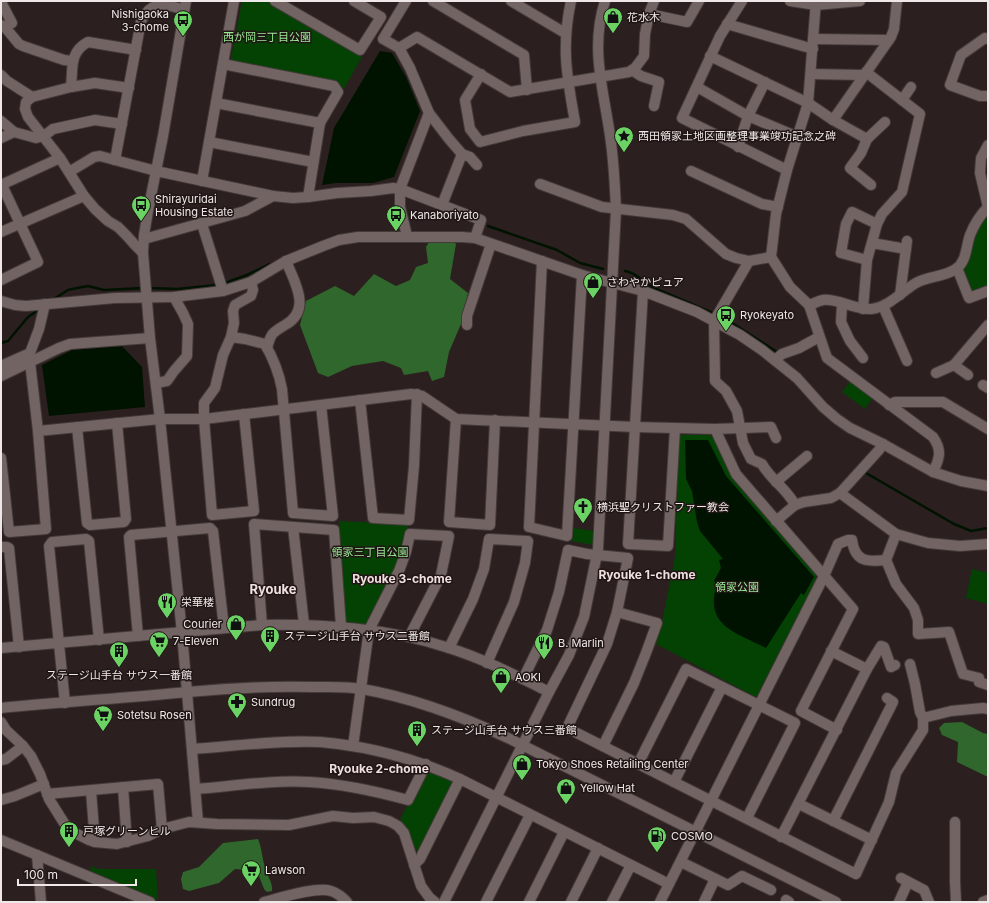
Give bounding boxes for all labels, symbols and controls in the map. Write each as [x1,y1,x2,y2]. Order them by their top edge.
shop icon: 花水木 [602,6,624,34]
place label: Nishigaoka 3-chome [111,7,169,34]
bus stop icon: Nishigaoka 3-chome [172,9,194,37]
place label: 花水木 [627,10,660,24]
park label: 西が岡三丁目公園 [223,30,311,44]
place icon: 西田領家土地区画整理事業竣功記念之碑 [613,125,635,153]
place label: 西田領家土地区画整理事業竣功記念之碑 [638,129,836,143]
place label: Shirayuridai Housing Estate [155,192,233,219]
bus stop icon: Shirayuridai Housing Estate [130,194,152,222]
bus stop icon: Kanaboriyato [385,204,407,232]
place label: Kanaboriyato [410,208,479,222]
shop icon: さわやかピュア [582,271,604,299]
place label: さわやかピュア [607,275,684,289]
bus stop icon: Ryokeyato [715,304,737,332]
place label: Ryokeyato [740,308,794,322]
church icon: 横浜聖クリストファー教会 [572,496,594,524]
place label: 横浜聖クリストファー教会 [597,500,729,514]
park label: 領家三丁目公園 [332,545,409,559]
district label: Ryouke 1-chome [598,567,696,582]
district label: Ryouke 3-chome [352,571,452,586]
park label: 領家公園 [715,580,759,594]
district label: Ryouke [249,581,297,597]
restaurant icon: 栄華楼 [156,591,178,619]
place label: 栄華楼 [181,595,214,609]
shop icon: Courier [225,613,247,641]
place label: Courier [183,617,222,631]
building icon: ステージ山手台 サウス二番館 [259,625,281,653]
place label: ステージ山手台 サウス二番館 [284,629,430,643]
supermarket icon: 7-Eleven [148,630,170,658]
restaurant icon: B. Marlin [533,632,555,660]
place label: 7-Eleven [173,634,219,648]
place label: B. Marlin [558,636,604,650]
building icon: ステージ山手台 サウス一番館 [108,640,130,668]
shop icon: AOKI [490,666,512,694]
place label: ステージ山手台 サウス一番館 [46,668,192,682]
place label: AOKI [515,670,541,684]
pharmacy icon: Sundrug [226,691,248,719]
place label: Sundrug [251,695,295,709]
supermarket icon: Sotetsu Rosen [92,704,114,732]
place label: Sotetsu Rosen [117,708,192,722]
building icon: ステージ山手台 サウス三番館 [406,719,428,747]
place label: ステージ山手台 サウス三番館 [431,723,577,737]
shop icon: Tokyo Shoes Retailing Center [511,753,533,781]
place label: Tokyo Shoes Retailing Center [536,757,689,771]
district label: Ryouke 2-chome [329,761,429,776]
shop icon: Yellow Hat [555,777,577,805]
place label: Yellow Hat [580,781,635,795]
building icon: 戸塚グリーンヒル [58,820,80,848]
place label: 戸塚グリーンヒル [83,824,170,838]
fuel station icon: COSMO [646,825,668,853]
place label: COSMO [671,829,713,843]
supermarket icon: Lawson [240,859,262,887]
scale bar [18,861,136,887]
place label: Lawson [265,863,305,877]
text: 100 m [24,867,58,882]

